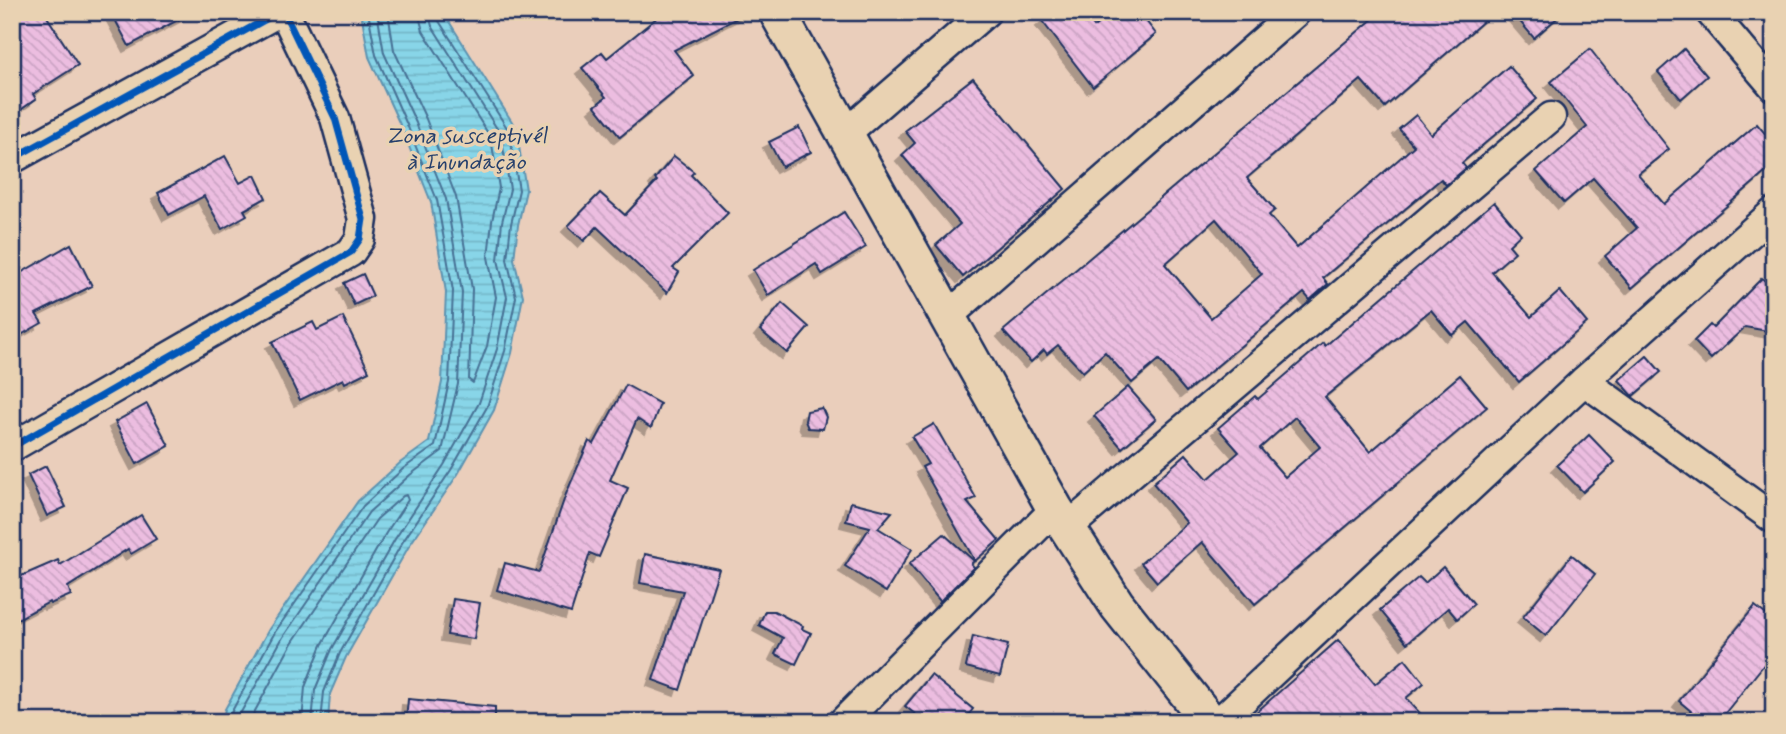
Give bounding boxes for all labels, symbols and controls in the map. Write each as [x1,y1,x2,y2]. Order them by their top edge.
water label: Zona susceptivél à Inundação [385,122,548,178]

